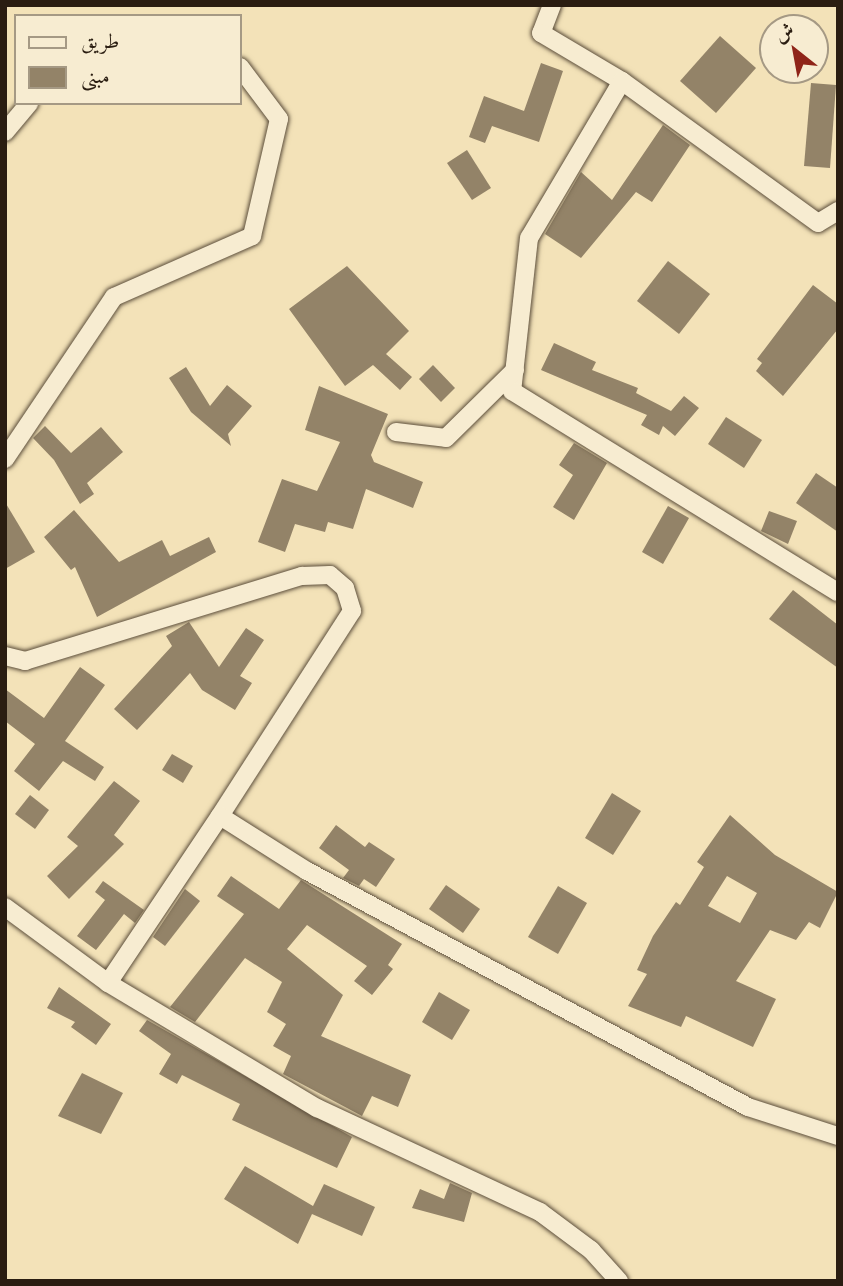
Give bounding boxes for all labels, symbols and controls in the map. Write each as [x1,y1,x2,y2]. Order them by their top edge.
legend [14,14,242,105]
north arrow [759,14,829,84]
text: ش [770,18,798,48]
text: طريق [81,29,119,55]
text: مبنى [81,64,110,90]

